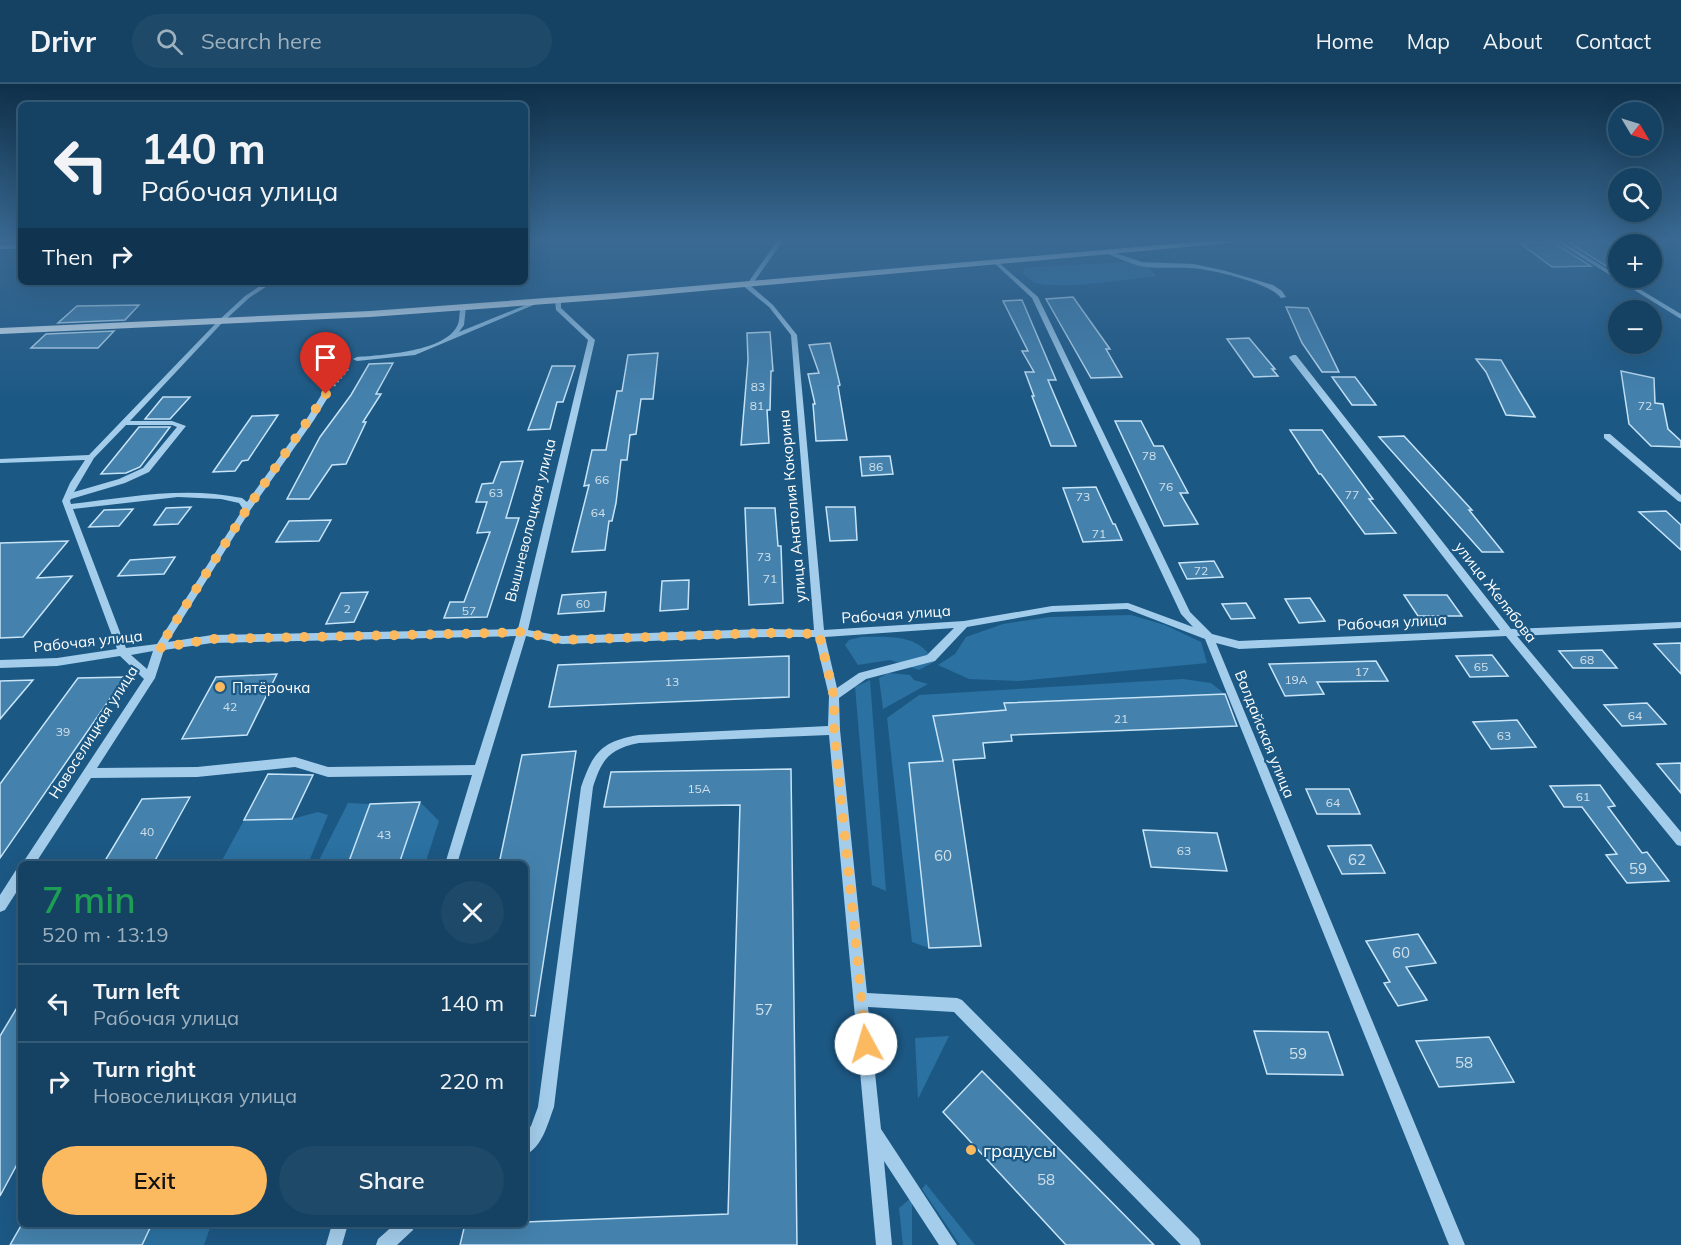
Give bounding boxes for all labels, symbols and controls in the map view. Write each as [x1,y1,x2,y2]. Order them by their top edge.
search box [132,14,552,68]
text: Drivr [30,24,96,59]
icon: search [153,25,186,58]
text: Search here [201,27,322,55]
text: Home [1316,28,1374,54]
text: Map [1407,28,1450,54]
text: About [1483,28,1542,54]
text: Contact [1575,28,1651,54]
north arrow [1608,102,1662,156]
map controls [1608,102,1662,354]
text: 140 m [141,122,266,175]
icon: left [42,126,120,204]
button: search [1608,168,1662,222]
text: Рабочая улица [141,174,338,208]
button: + [1608,234,1662,288]
icon: right [105,240,138,273]
text: Then [42,243,93,271]
button: − [1608,300,1662,354]
pin [300,332,351,394]
icon: arrive [309,341,342,374]
house number: 83 [751,379,765,394]
house number: 81 [750,398,764,413]
house number: 72 [1638,398,1652,413]
street label: улица Анатолия Кокорина [774,409,810,603]
street label: Вышневолоцкая улица [501,436,559,604]
house number: 78 [1142,448,1156,463]
house number: 86 [869,459,883,474]
house number: 66 [595,472,609,487]
house number: 76 [1159,479,1173,494]
house number: 63 [489,485,503,500]
house number: 77 [1345,487,1359,502]
house number: 73 [1076,489,1090,504]
house number: 64 [591,505,605,520]
house number: 71 [1092,526,1106,541]
street label: улица Желябова [1451,538,1541,646]
house number: 73 [757,549,771,564]
house number: 72 [1194,563,1208,578]
house number: 71 [763,571,777,586]
house number: 60 [576,596,590,611]
house number: 2 [343,601,351,616]
street label: Рабочая улица [841,601,951,627]
house number: 57 [462,603,476,618]
street label: Рабочая улица [1337,610,1447,634]
street label: Рабочая улица [32,626,144,656]
house number: 68 [1580,652,1594,667]
house number: 65 [1474,659,1488,674]
street label: Новоселицкая улица [44,662,142,802]
house number: 17 [1355,664,1369,679]
street label: Валдайская улица [1231,667,1299,801]
house number: 19А [1284,672,1308,687]
house number: 13 [665,674,679,689]
place label: Пятёрочка [232,678,310,697]
marker: Пятёрочка [213,680,227,694]
house number: 42 [223,699,237,714]
house number: 64 [1628,708,1642,723]
house number: 21 [1114,711,1128,726]
house number: 39 [56,724,70,739]
house number: 63 [1497,728,1511,743]
house number: 15А [687,781,711,796]
house number: 61 [1576,789,1590,804]
house number: 64 [1326,795,1340,810]
house number: 40 [140,824,154,839]
house number: 43 [377,827,391,842]
house number: 63 [1177,843,1191,858]
house number: 60 [934,846,952,865]
house number: 62 [1348,850,1366,869]
house number: 59 [1629,859,1647,878]
text: 7 min [42,877,136,922]
button: close [441,881,504,944]
text: 520 m · 13:19 [42,922,168,947]
house number: 60 [1392,943,1410,962]
text: Turn left [93,977,180,1005]
icon: left [42,987,75,1020]
text: 140 m [439,989,504,1017]
house number: 57 [755,1000,773,1019]
text: Рабочая улица [93,1005,239,1030]
position arrow [834,1012,898,1076]
house number: 59 [1289,1044,1307,1063]
house number: 58 [1455,1053,1473,1072]
text: Turn right [93,1055,196,1083]
icon: right [42,1065,75,1098]
text: 220 m [439,1067,504,1095]
text: Новоселицкая улица [93,1083,297,1108]
place label: градусы [983,1139,1056,1162]
marker: градусы [964,1143,978,1157]
button: Exit [42,1146,267,1215]
button: Share [279,1146,504,1215]
house number: 58 [1037,1170,1055,1189]

